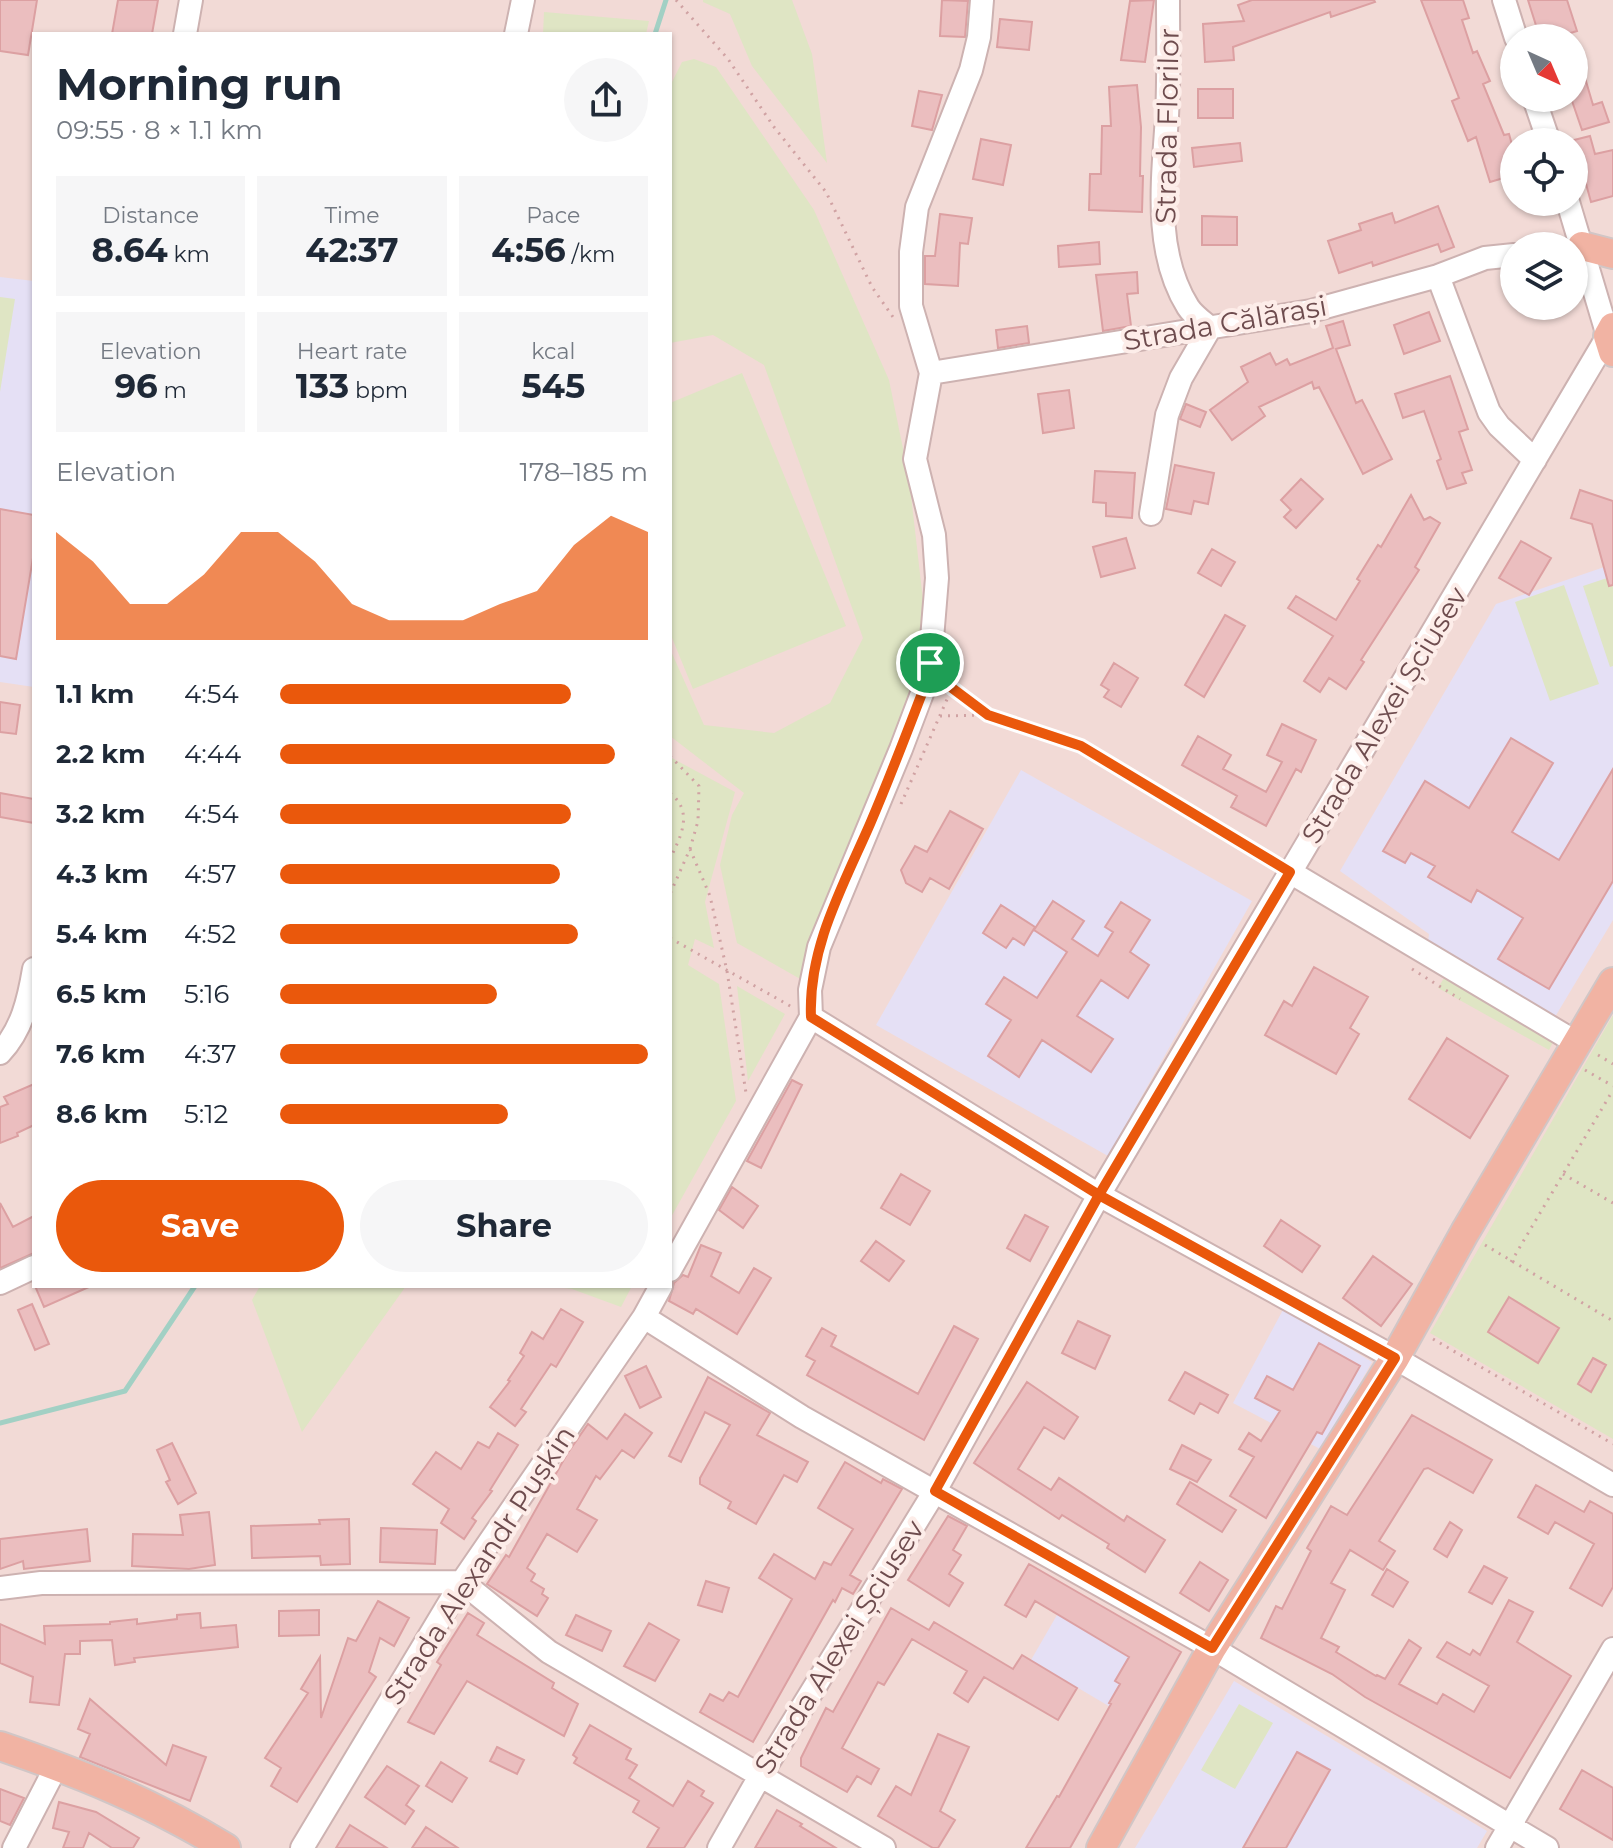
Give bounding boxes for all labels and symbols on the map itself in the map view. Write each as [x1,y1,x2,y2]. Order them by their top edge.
north arrow [1500,24,1588,112]
street label: Strada Florilor [1148,28,1186,224]
street label: Strada Călărași [1121,288,1329,358]
street label: Strada Alexei Șciusev [1294,580,1474,849]
pin [896,629,964,697]
street label: Strada Alexandr Pușkin [376,1419,582,1711]
street label: Strada Alexei Șciusev [747,1513,931,1780]

